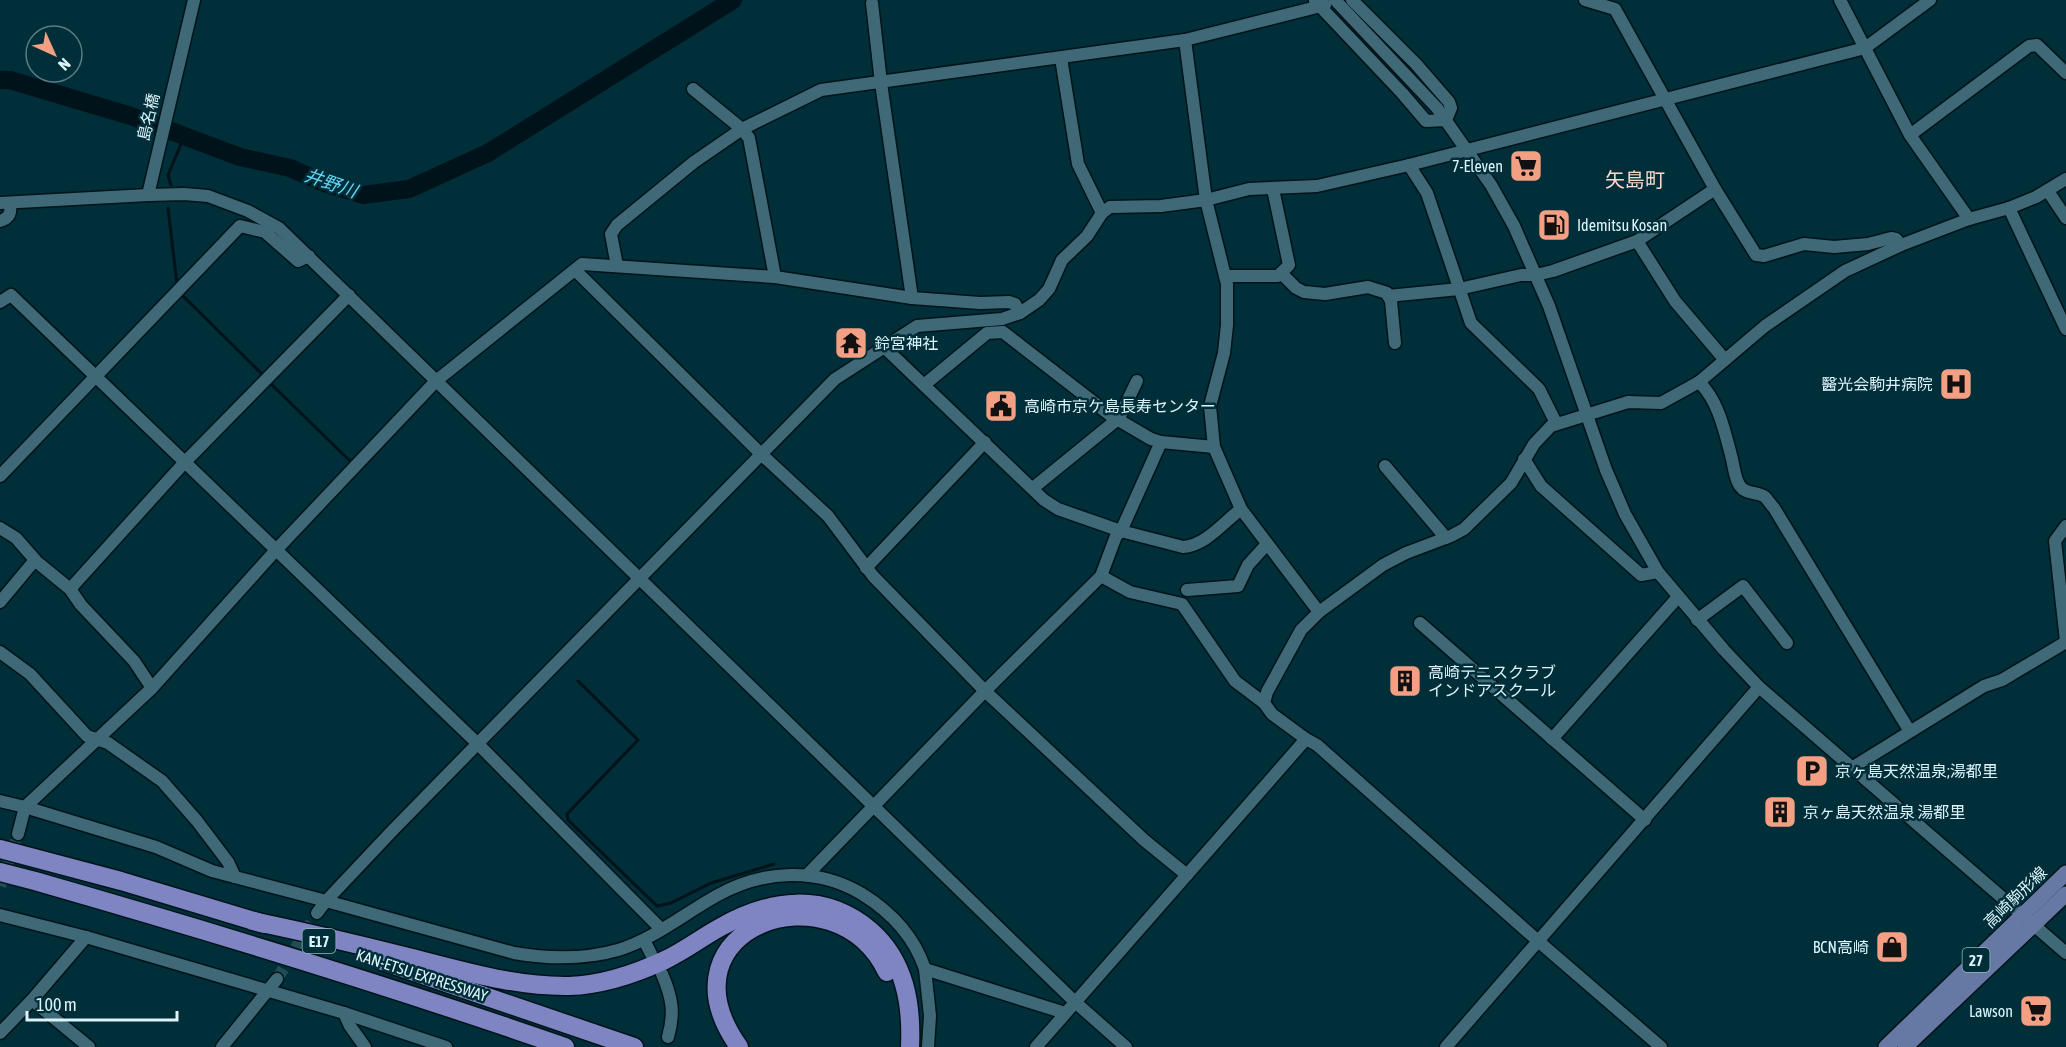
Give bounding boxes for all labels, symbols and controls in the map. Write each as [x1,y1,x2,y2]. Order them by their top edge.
north arrow [24,24,84,84]
text: N [55,55,74,74]
street label: 島名橋 [134,92,162,142]
supermarket icon: 7-Eleven [1508,148,1544,184]
place label: 7-Eleven [1452,157,1503,175]
water label: 井野川 [302,164,362,202]
district label: 矢島町 [1605,168,1665,191]
fuel station icon: Idemitsu Kosan [1536,207,1572,243]
place label: Idemitsu Kosan [1577,216,1667,234]
temple icon: 鈴宮神社 [833,325,869,361]
place label: 鈴宮神社 [874,334,938,352]
hospital icon: 醫光会駒井病院 [1938,366,1974,402]
place label: 醫光会駒井病院 [1821,375,1933,393]
public building icon: 高崎市京ケ島長寿センター [983,388,1019,424]
place label: 高崎市京ケ島長寿センター [1024,397,1216,415]
building icon: 高崎テニスクラブ インドアスクール [1387,663,1423,699]
place label: 高崎テニスクラブ インドアスクール [1428,663,1556,699]
parking icon: 京ヶ島天然温泉;湯都里 [1794,753,1830,789]
place label: 京ヶ島天然温泉;湯都里 [1835,762,1998,780]
building icon: 京ヶ島天然温泉 湯都里 [1762,794,1798,830]
place label: 京ヶ島天然温泉 湯都里 [1803,803,1965,821]
street label: 高崎駒形線 [1980,863,2050,931]
road number: E17 [302,929,336,953]
shop icon: BCN高崎 [1874,929,1910,965]
place label: BCN高崎 [1813,938,1869,956]
street label: KAN-ETSU EXPRESSWAY [354,945,491,1005]
road number: 27 [1962,948,1990,972]
scale bar [27,984,177,1022]
supermarket icon: Lawson [2018,993,2054,1029]
text: 100 m [36,994,77,1015]
place label: Lawson [1969,1002,2013,1020]

